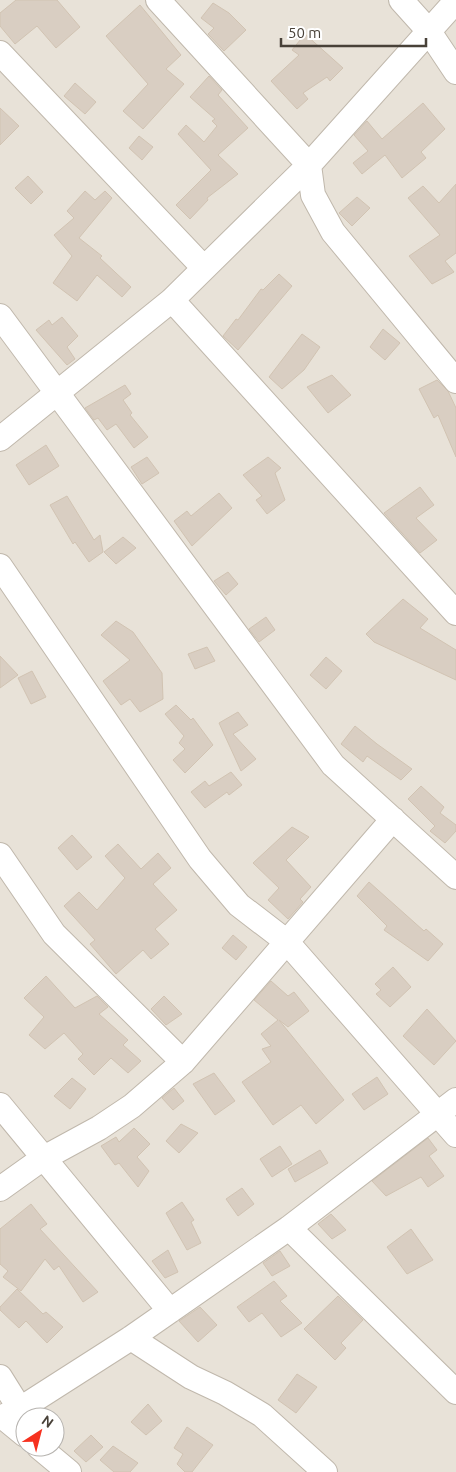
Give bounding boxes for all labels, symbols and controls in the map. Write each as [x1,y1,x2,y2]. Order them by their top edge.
scale bar [281,15,426,47]
text: 50 m [288,24,321,41]
north arrow [15,1407,65,1457]
text: N [39,1412,57,1431]

